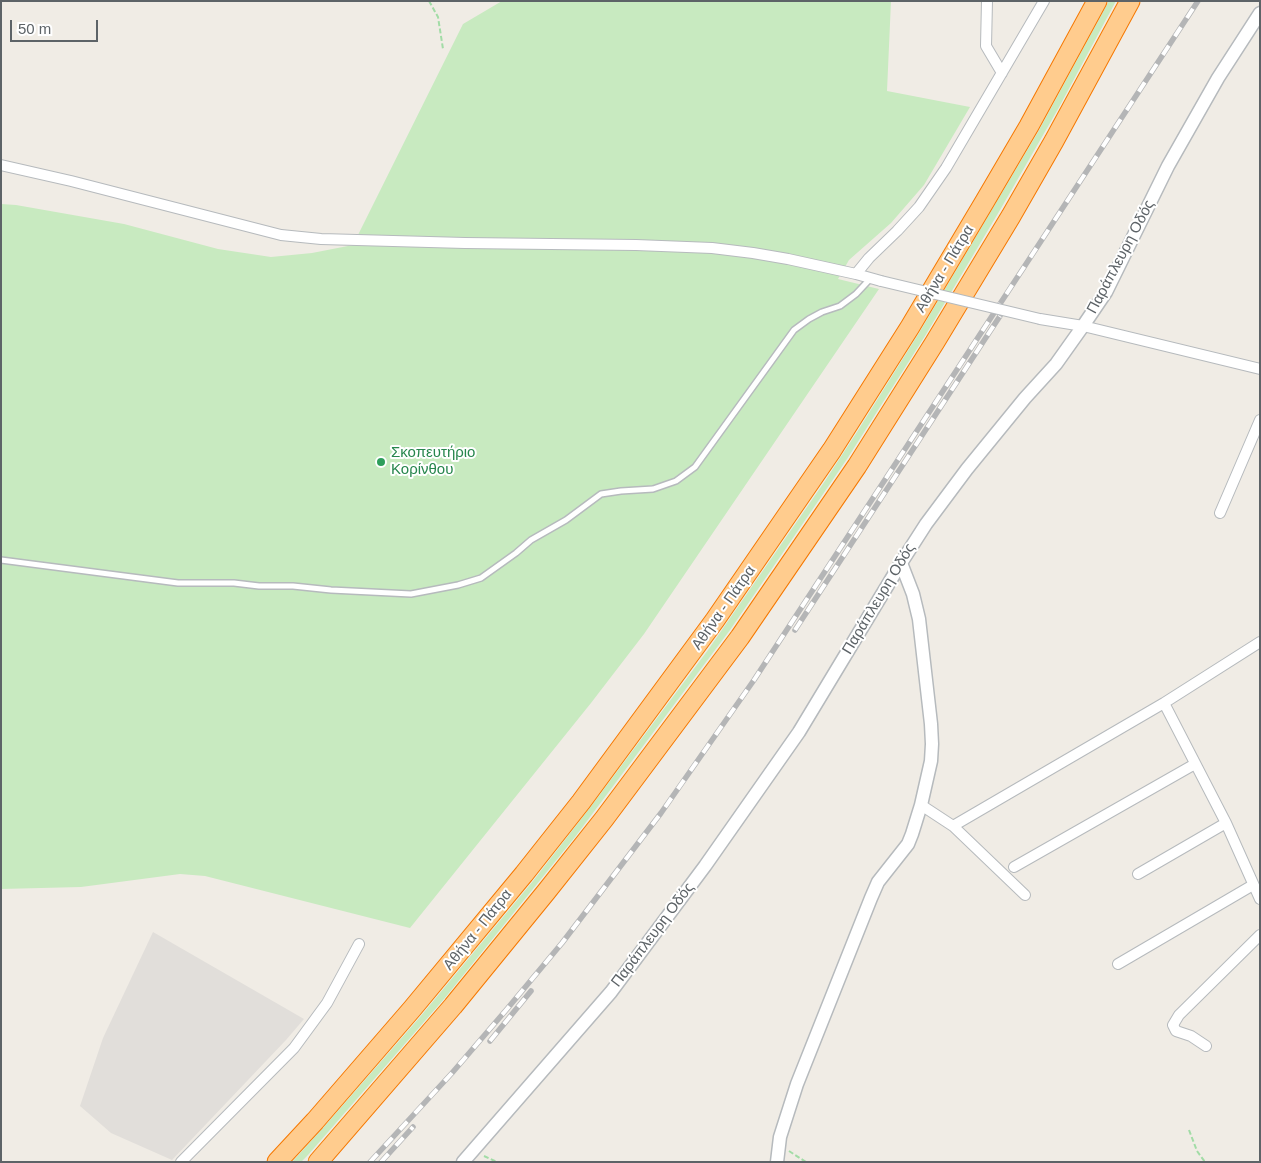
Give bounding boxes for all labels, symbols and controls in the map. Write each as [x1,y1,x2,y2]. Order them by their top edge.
scale bar [12,10,100,42]
text: 50 m [18,20,51,37]
street label: Παράπλευρη Οδός [1083,197,1159,317]
street label: Αθήνα - Πάτρα [912,222,978,316]
place label: Σκοπευτήριο Κορίνθου [391,444,475,479]
marker: Σκοπευτήριο Κορίνθου [375,456,387,468]
street label: Παράπλευρη Οδός [839,540,919,658]
street label: Αθήνα - Πάτρα [688,562,760,654]
street label: Παράπλευρη Οδός [608,879,698,991]
street label: Αθήνα - Πάτρα [440,886,516,974]

